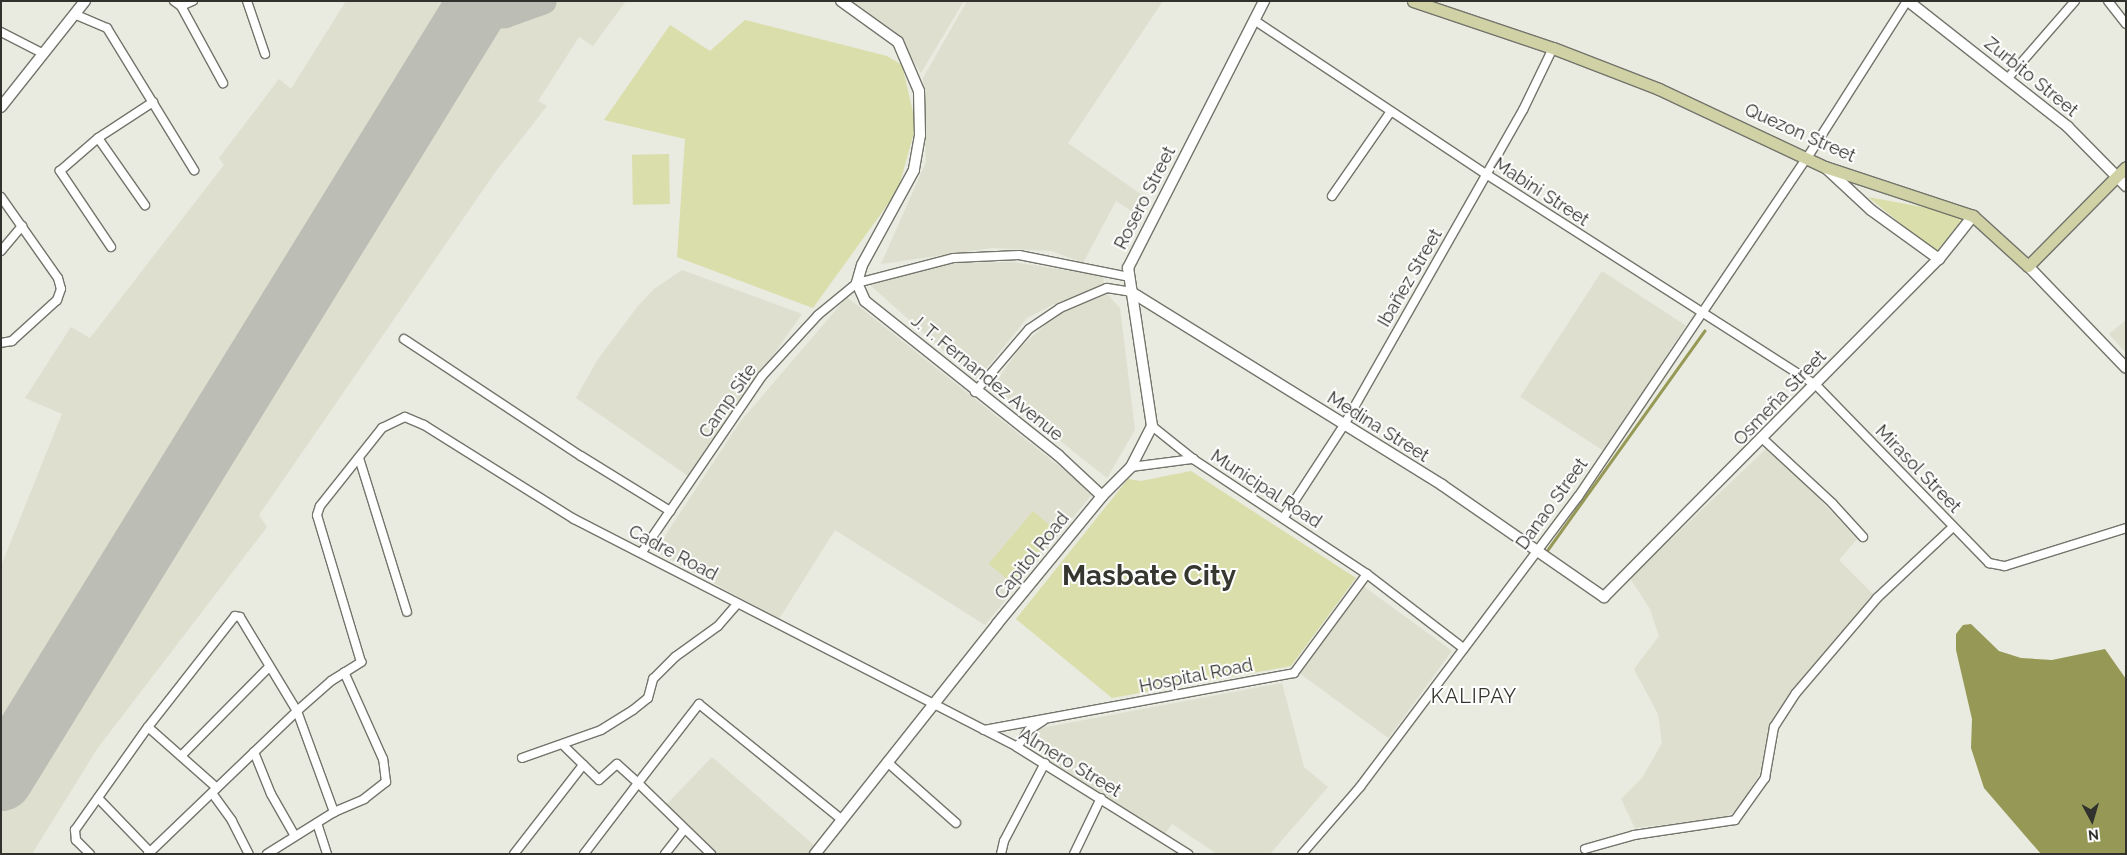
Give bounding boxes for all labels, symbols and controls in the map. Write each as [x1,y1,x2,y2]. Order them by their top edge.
street label: Zurbito Street [1980,33,2082,121]
street label: Quezon Street [1741,99,1859,167]
street label: Rosero Street [1110,143,1180,253]
street label: Mabini Street [1489,153,1593,231]
street label: Ibañez Street [1373,225,1447,331]
street label: J. T. Fernandez Avenue [906,310,1068,446]
street label: Osmeña Street [1729,346,1831,450]
street label: Camp Site [695,360,761,442]
street label: Medina Street [1323,387,1433,467]
street label: Mirasol Street [1870,420,1966,518]
street label: Municipal Road [1206,445,1326,533]
street label: Danao Street [1511,454,1593,554]
street label: Capitol Road [990,508,1074,604]
street label: Cadre Road [625,521,721,585]
district label: Masbate City [1062,559,1236,593]
street label: Hospital Road [1137,654,1255,698]
district label: KALIPAY [1430,684,1518,708]
street label: Almero Street [1015,724,1125,802]
north arrow [2067,795,2117,845]
text: N [2087,826,2100,843]

